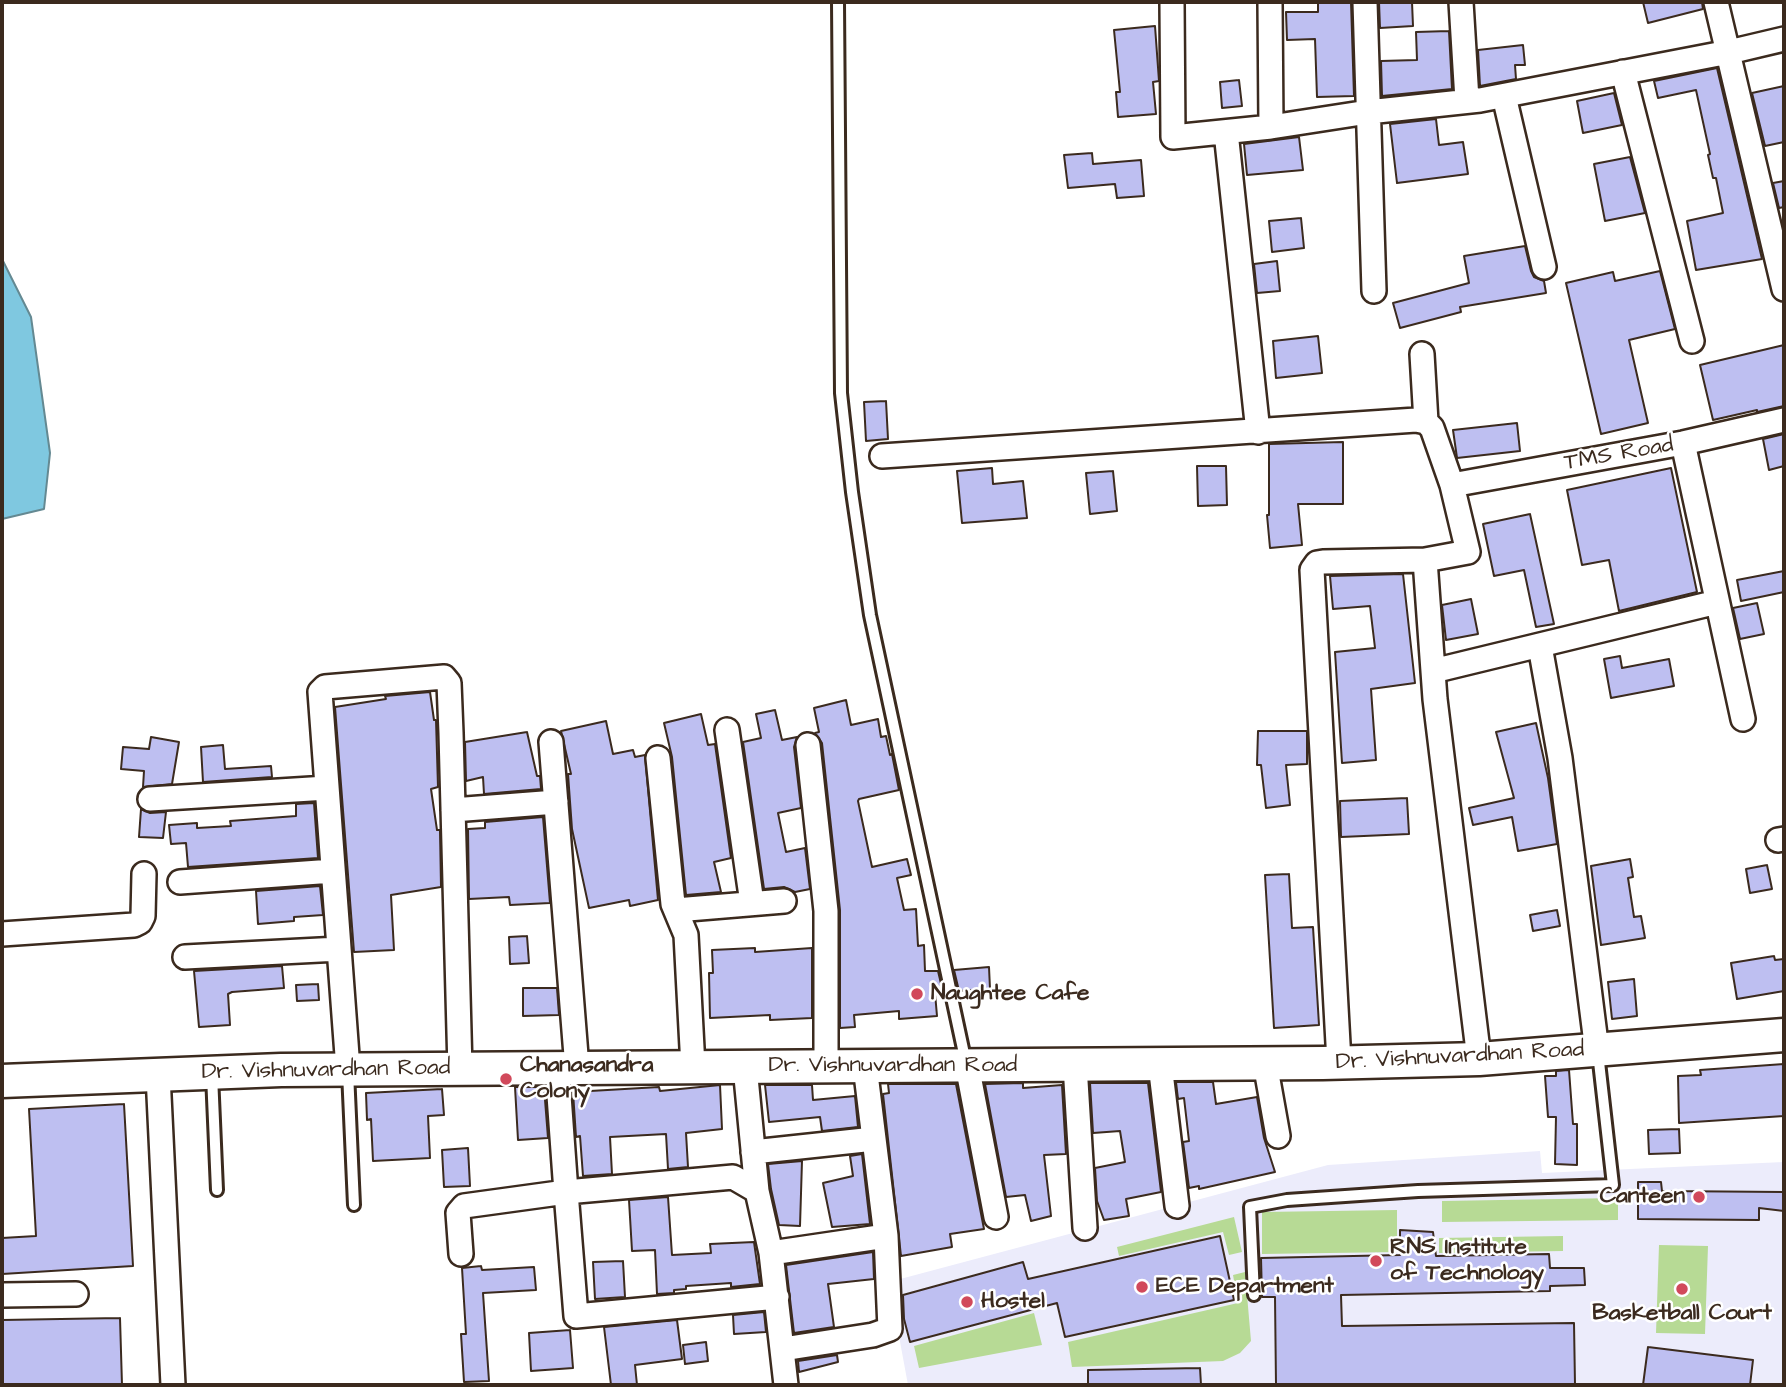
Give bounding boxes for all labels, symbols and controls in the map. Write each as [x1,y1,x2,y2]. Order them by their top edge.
street label: TMS Road [1562,432,1676,478]
place label: Naughtee Cafe [931,980,1090,1008]
marker: Naughtee Cafe [909,986,925,1002]
street label: Dr. Vishnuvardhan Road [1335,1037,1585,1077]
place label: Chanasandra Colony [520,1052,654,1106]
street label: Dr. Vishnuvardhan Road [769,1052,1017,1080]
street label: Dr. Vishnuvardhan Road [201,1055,451,1087]
marker: Chanasandra Colony [498,1071,514,1087]
place label: Canteen [1600,1183,1685,1211]
marker: Canteen [1691,1189,1707,1205]
place label: RNS Institute of Technology [1390,1234,1544,1288]
marker: RNS Institute of Technology [1368,1253,1384,1269]
place label: ECE Department [1156,1273,1334,1301]
marker: ECE Department [1134,1279,1150,1295]
marker: Basketball Court [1674,1281,1690,1297]
place label: Hostel [981,1288,1045,1316]
marker: Hostel [959,1294,975,1310]
place label: Basketball Court [1592,1300,1772,1328]

